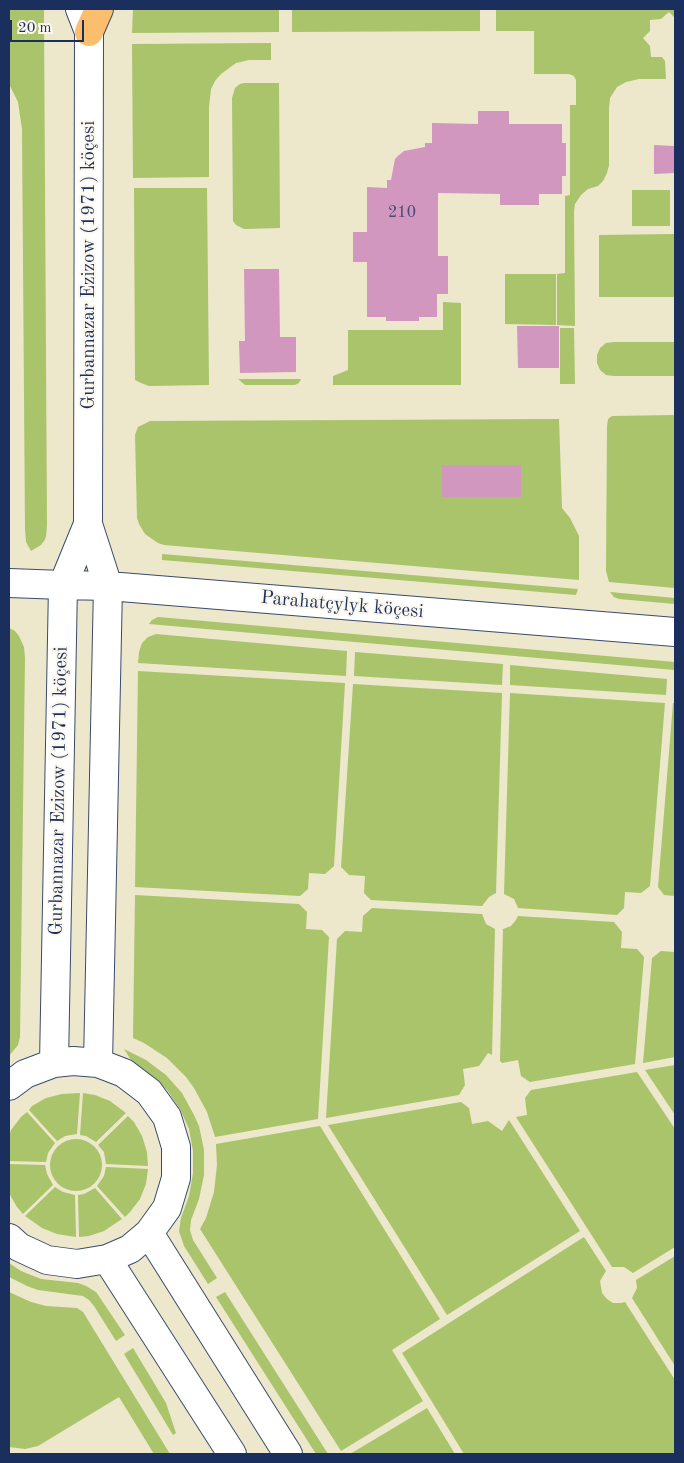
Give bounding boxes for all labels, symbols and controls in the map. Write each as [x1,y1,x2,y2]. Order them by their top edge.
scale bar [12,10,86,42]
text: 20 m [18,21,52,36]
street label: Gurbannazar Ezizow (1971) köçesi [78,121,100,409]
house number: 210 [388,203,416,223]
street label: Parahatçylyk köçesi [260,587,424,623]
street label: Gurbannazar Ezizow (1971) köçesi [45,646,73,936]

